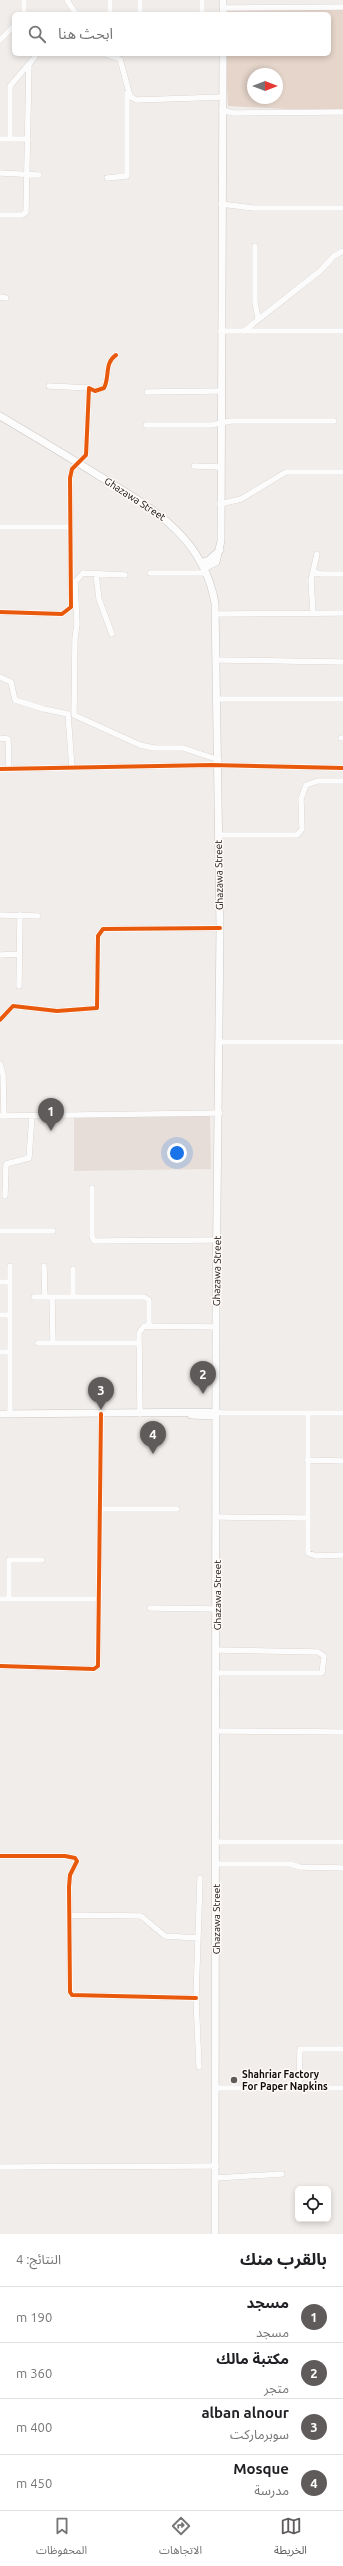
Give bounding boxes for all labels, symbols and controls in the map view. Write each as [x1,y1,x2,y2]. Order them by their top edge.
search box [12,12,331,56]
icon: search [26,23,48,45]
text: ابحث هنا [58,25,113,42]
north arrow [247,68,283,104]
street label: Ghazawa Street [103,475,168,523]
street label: Ghazawa Street [213,840,225,910]
pin: 1 [38,1098,64,1131]
your location [167,1143,187,1163]
street label: Ghazawa Street [211,1236,223,1306]
pin: 2 [190,1361,216,1394]
pin: 3 [88,1377,114,1410]
pin: 4 [140,1421,166,1454]
street label: Ghazawa Street [212,1560,223,1630]
street label: Ghazawa Street [211,1884,222,1954]
place label: Shahriar Factory For Paper Napkins [242,2069,328,2092]
marker: Shahriar Factory For Paper Napkins [229,2075,239,2085]
map controls [295,2186,331,2222]
button: locate [295,2186,331,2222]
text: بالقرب منك [240,2249,327,2268]
text: النتائج: 4 [16,2252,61,2266]
text: مسجد [247,2294,289,2311]
text: 190 m [16,2310,52,2324]
text: 1 [310,2310,318,2324]
text: مسجد [256,2325,289,2339]
text: مكتبة مالك [216,2350,289,2367]
text: 360 m [16,2366,52,2380]
text: 2 [310,2366,318,2380]
text: متجر [264,2381,289,2395]
text: alban alnour [201,2404,289,2421]
text: 400 m [16,2420,52,2434]
text: 3 [310,2420,318,2434]
text: سوبرماركت [230,2427,289,2441]
text: Mosque [233,2460,289,2477]
text: 450 m [16,2476,52,2490]
text: 4 [310,2476,318,2490]
text: مدرسة [254,2483,289,2497]
tab: المحفوظات [36,2515,87,2562]
tab: الاتجاهات [159,2515,202,2562]
tab: الخريطة [274,2515,307,2562]

